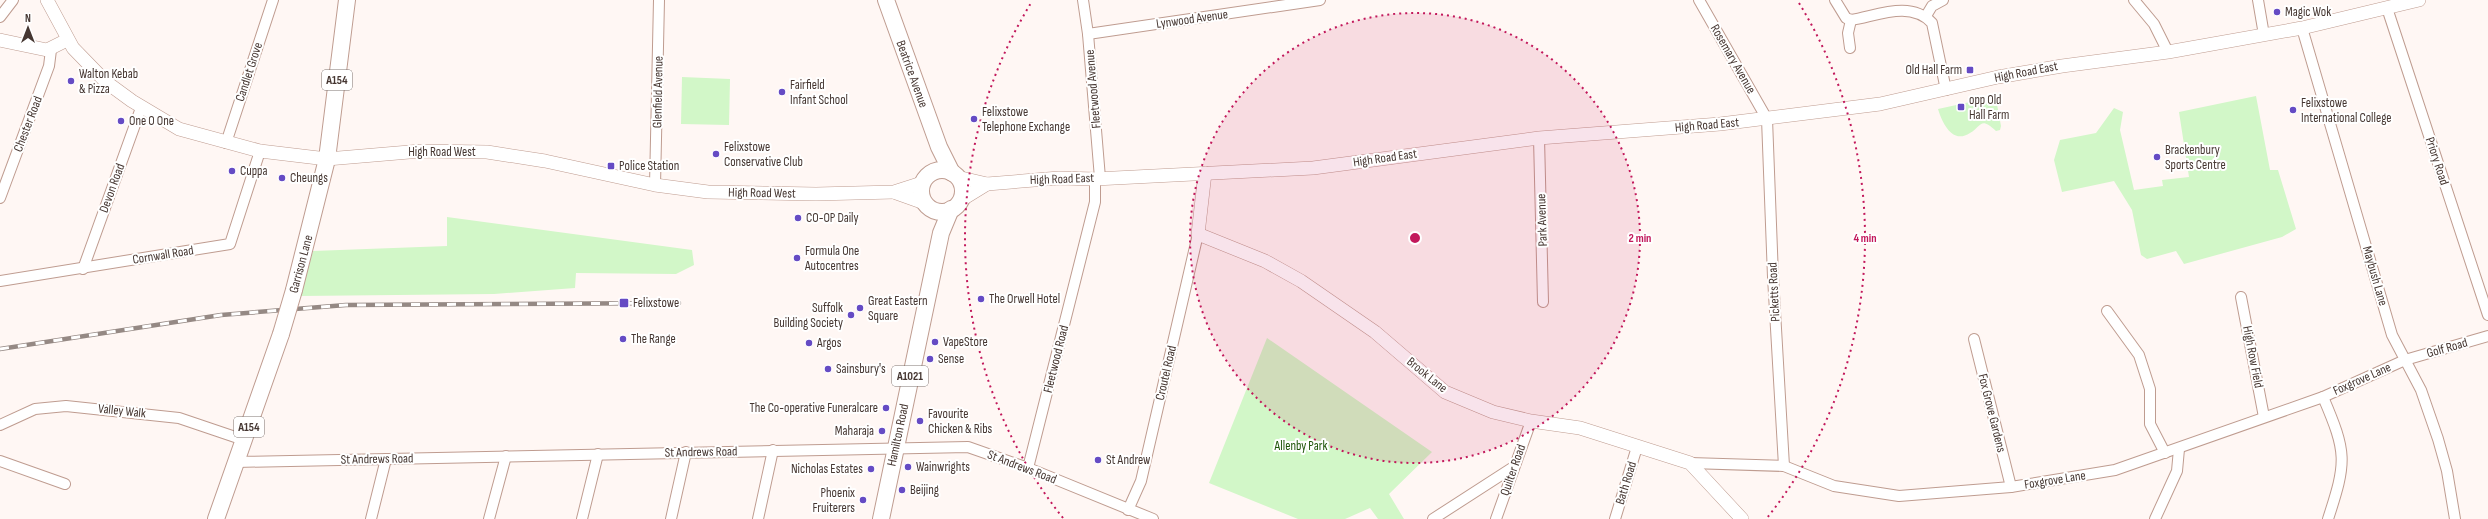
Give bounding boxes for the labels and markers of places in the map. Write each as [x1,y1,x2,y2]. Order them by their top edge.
place label: Magic Wok [2285,4,2331,20]
marker: Magic Wok [2272,7,2282,17]
place label: Old Hall Farm [1905,62,1962,78]
marker: Old Hall Farm [1965,65,1975,75]
place label: Walton Kebab & Pizza [79,66,138,97]
marker: Walton Kebab & Pizza [66,76,76,86]
place label: Fairfield Infant School [790,77,848,108]
marker: Fairfield Infant School [777,87,787,97]
place label: opp Old Hall Farm [1969,92,2009,123]
place label: Felixstowe International College [2301,95,2392,126]
marker: opp Old Hall Farm [1956,102,1966,112]
place label: Felixstowe Telephone Exchange [982,104,1070,135]
marker: Felixstowe International College [2288,105,2298,115]
place label: One O One [129,113,174,129]
marker: Felixstowe Telephone Exchange [969,114,979,124]
marker: One O One [116,116,126,126]
place label: Felixstowe Conservative Club [724,139,803,170]
place label: Brackenbury Sports Centre [2165,142,2226,173]
marker: Felixstowe Conservative Club [711,149,721,159]
marker: Brackenbury Sports Centre [2152,152,2162,162]
place label: Police Station [619,158,679,174]
marker: Police Station [606,161,616,171]
place label: Cuppa [240,163,267,179]
marker: Cuppa [227,166,237,176]
place label: Cheungs [290,170,328,186]
marker: Cheungs [277,173,287,183]
place label: CO-OP Daily [806,210,859,226]
marker: CO-OP Daily [793,213,803,223]
centre of rings [1408,231,1422,245]
place label: Formula One Autocentres [804,243,859,274]
marker: Formula One Autocentres [792,253,802,263]
place label: The Orwell Hotel [989,291,1060,307]
place label: Great Eastern Square [868,293,928,324]
marker: The Orwell Hotel [976,294,986,304]
place label: Felixstowe [633,295,679,311]
marker: Felixstowe [618,297,630,309]
place label: Suffolk Building Society [774,300,843,331]
marker: Great Eastern Square [855,303,865,313]
marker: Suffolk Building Society [846,310,856,320]
place label: The Range [631,331,676,347]
marker: The Range [618,334,628,344]
place label: VapeStore [943,334,988,350]
place label: Argos [816,335,842,351]
marker: VapeStore [930,337,940,347]
marker: Argos [804,338,814,348]
place label: Sense [938,351,964,367]
marker: Sense [925,354,935,364]
place label: Sainsbury's [836,361,886,377]
marker: Sainsbury's [823,364,833,374]
place label: The Co-operative Funeralcare [750,400,878,416]
marker: The Co-operative Funeralcare [881,403,891,413]
place label: Favourite Chicken & Ribs [928,406,993,437]
marker: Favourite Chicken & Ribs [915,416,925,426]
place label: Maharaja [835,423,874,439]
marker: Maharaja [877,426,887,436]
place label: St Andrew [1106,452,1151,468]
marker: St Andrew [1093,455,1103,465]
place label: Wainwrights [916,459,970,475]
place label: Nicholas Estates [791,461,863,477]
marker: Wainwrights [903,462,913,472]
marker: Nicholas Estates [866,464,876,474]
place label: Beijing [910,482,939,498]
place label: Phoenix Fruiterers [812,485,855,516]
marker: Beijing [897,485,907,495]
marker: Phoenix Fruiterers [858,495,868,505]

